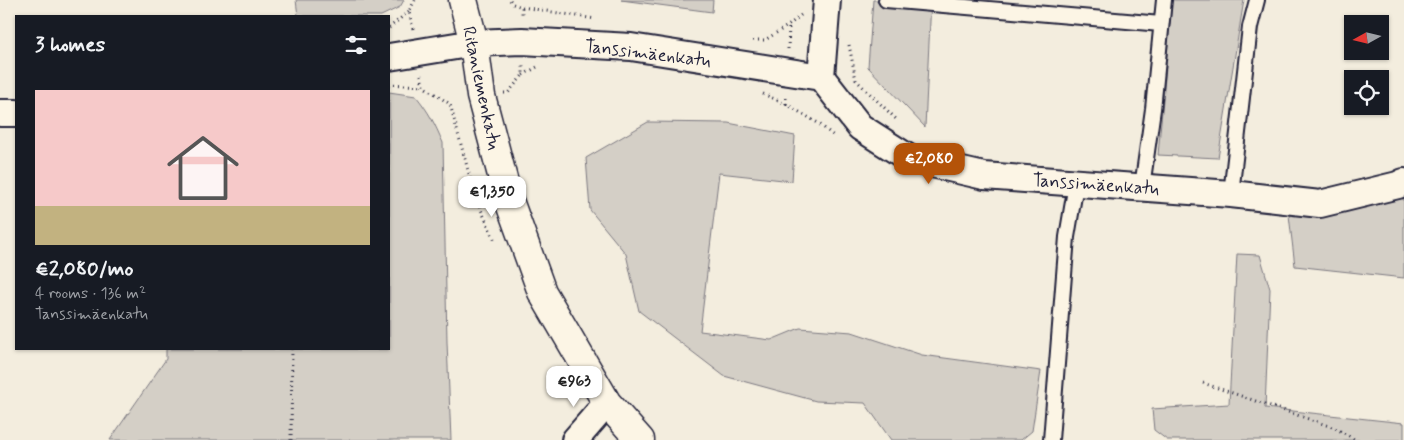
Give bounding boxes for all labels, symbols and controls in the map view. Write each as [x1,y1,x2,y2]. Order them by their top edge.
north arrow [1344,15,1389,60]
map controls [1344,15,1389,115]
street label: Ritaniemenkatu [456,24,506,152]
text: 3 homes [35,31,105,59]
icon: filters [342,31,370,59]
street label: Tanssimäenkatu [583,34,712,74]
button: locate [1344,70,1389,115]
icon: home [158,123,248,213]
pin: €2,080 [888,142,970,185]
text: €2,080 [905,148,953,169]
street label: Tanssimäenkatu [1032,169,1160,201]
pin: €1,350 [451,176,533,218]
text: €1,350 [469,181,515,202]
text: €2,080/mo [35,255,134,283]
text: 4 rooms · 136 m² [35,283,146,304]
text: Tanssimäenkatu [35,304,148,325]
pin: €963 [544,366,604,408]
text: €963 [557,371,591,392]

